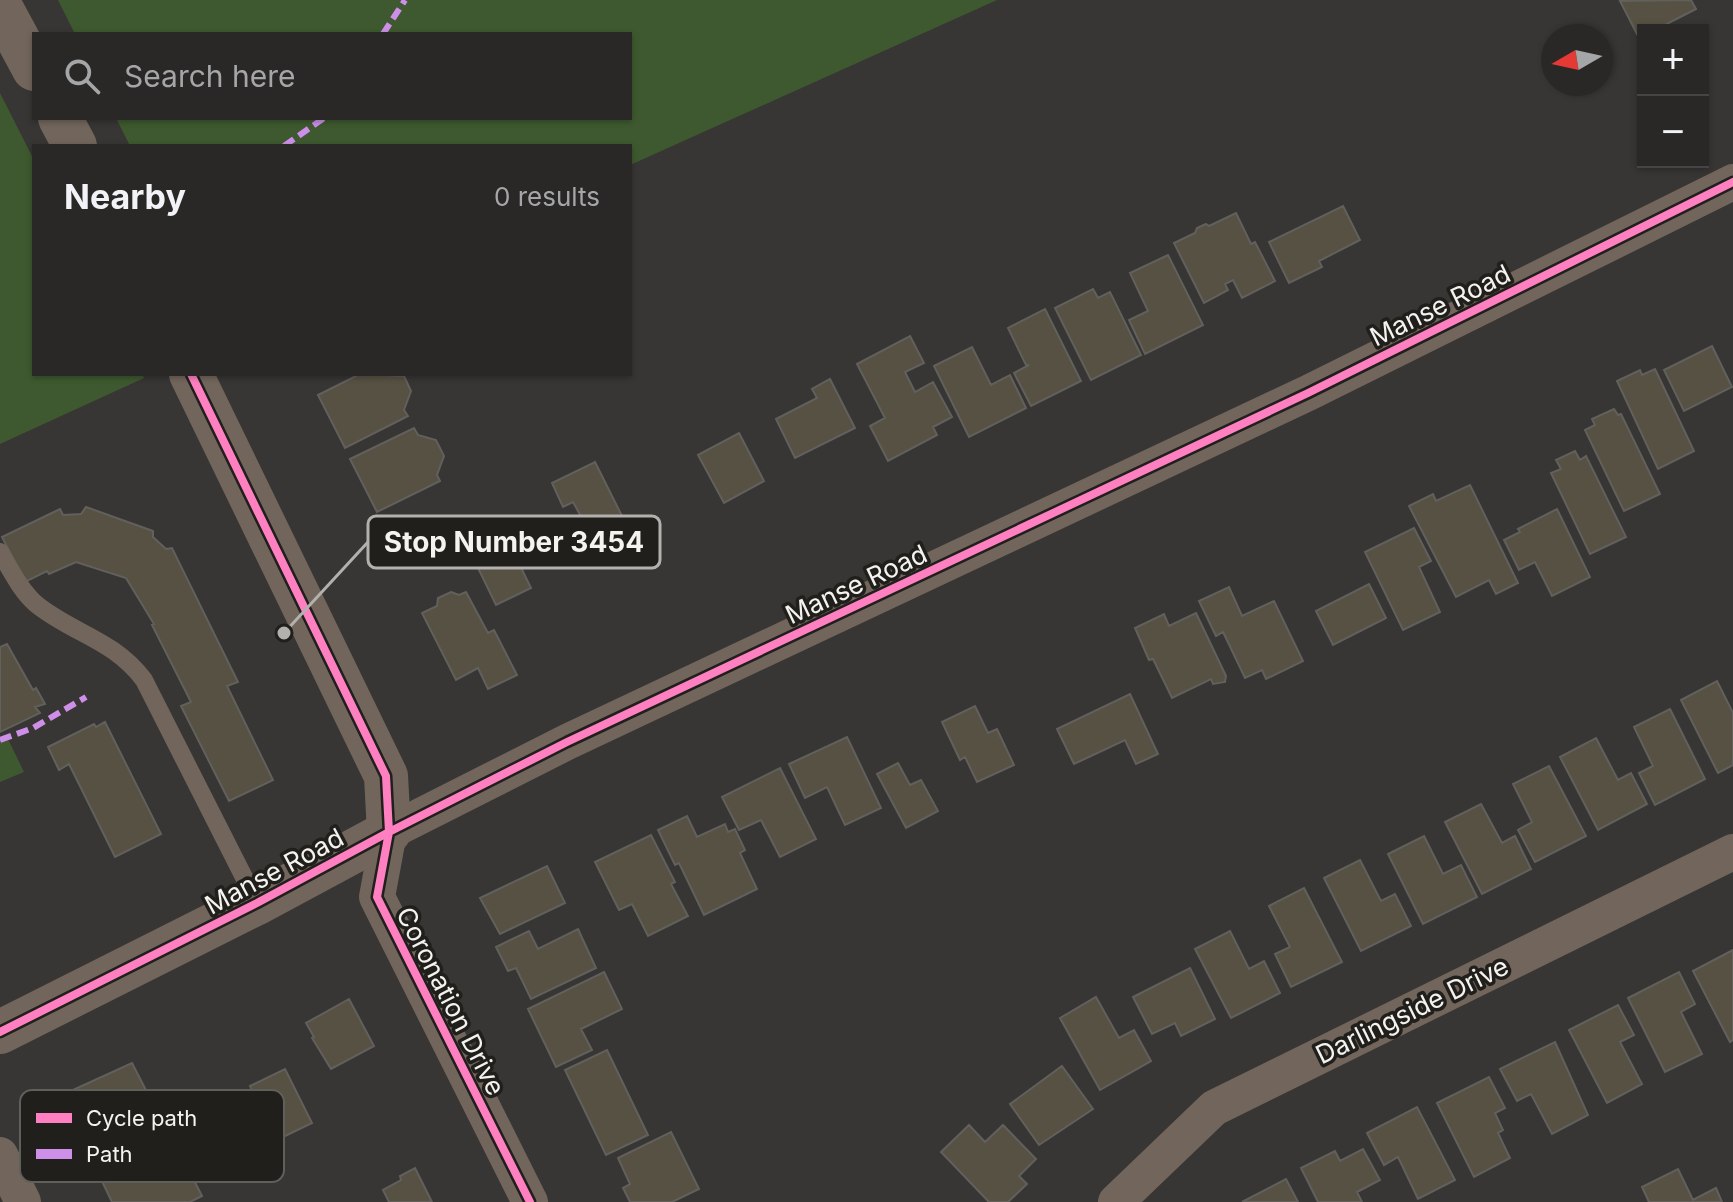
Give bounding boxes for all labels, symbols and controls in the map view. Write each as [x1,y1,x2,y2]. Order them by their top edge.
north arrow [1541,24,1613,96]
map controls [1637,24,1709,168]
button: + [1637,24,1709,96]
search box [32,32,632,120]
icon: search [60,54,104,98]
text: Search here [124,58,296,94]
button: − [1637,96,1709,168]
text: Nearby [64,176,186,217]
text: 0 results [494,181,600,212]
street label: Manse Road [1365,258,1515,352]
callout: Stop Number 3454 [368,516,660,568]
text: Stop Number 3454 [384,525,644,559]
street label: Manse Road [780,538,932,630]
street label: Manse Road [199,822,349,920]
street label: Coronation Drive [390,902,512,1100]
street label: Darlingside Drive [1311,950,1513,1070]
legend [20,1090,284,1182]
text: Cycle path [86,1105,197,1131]
text: Path [86,1141,133,1167]

